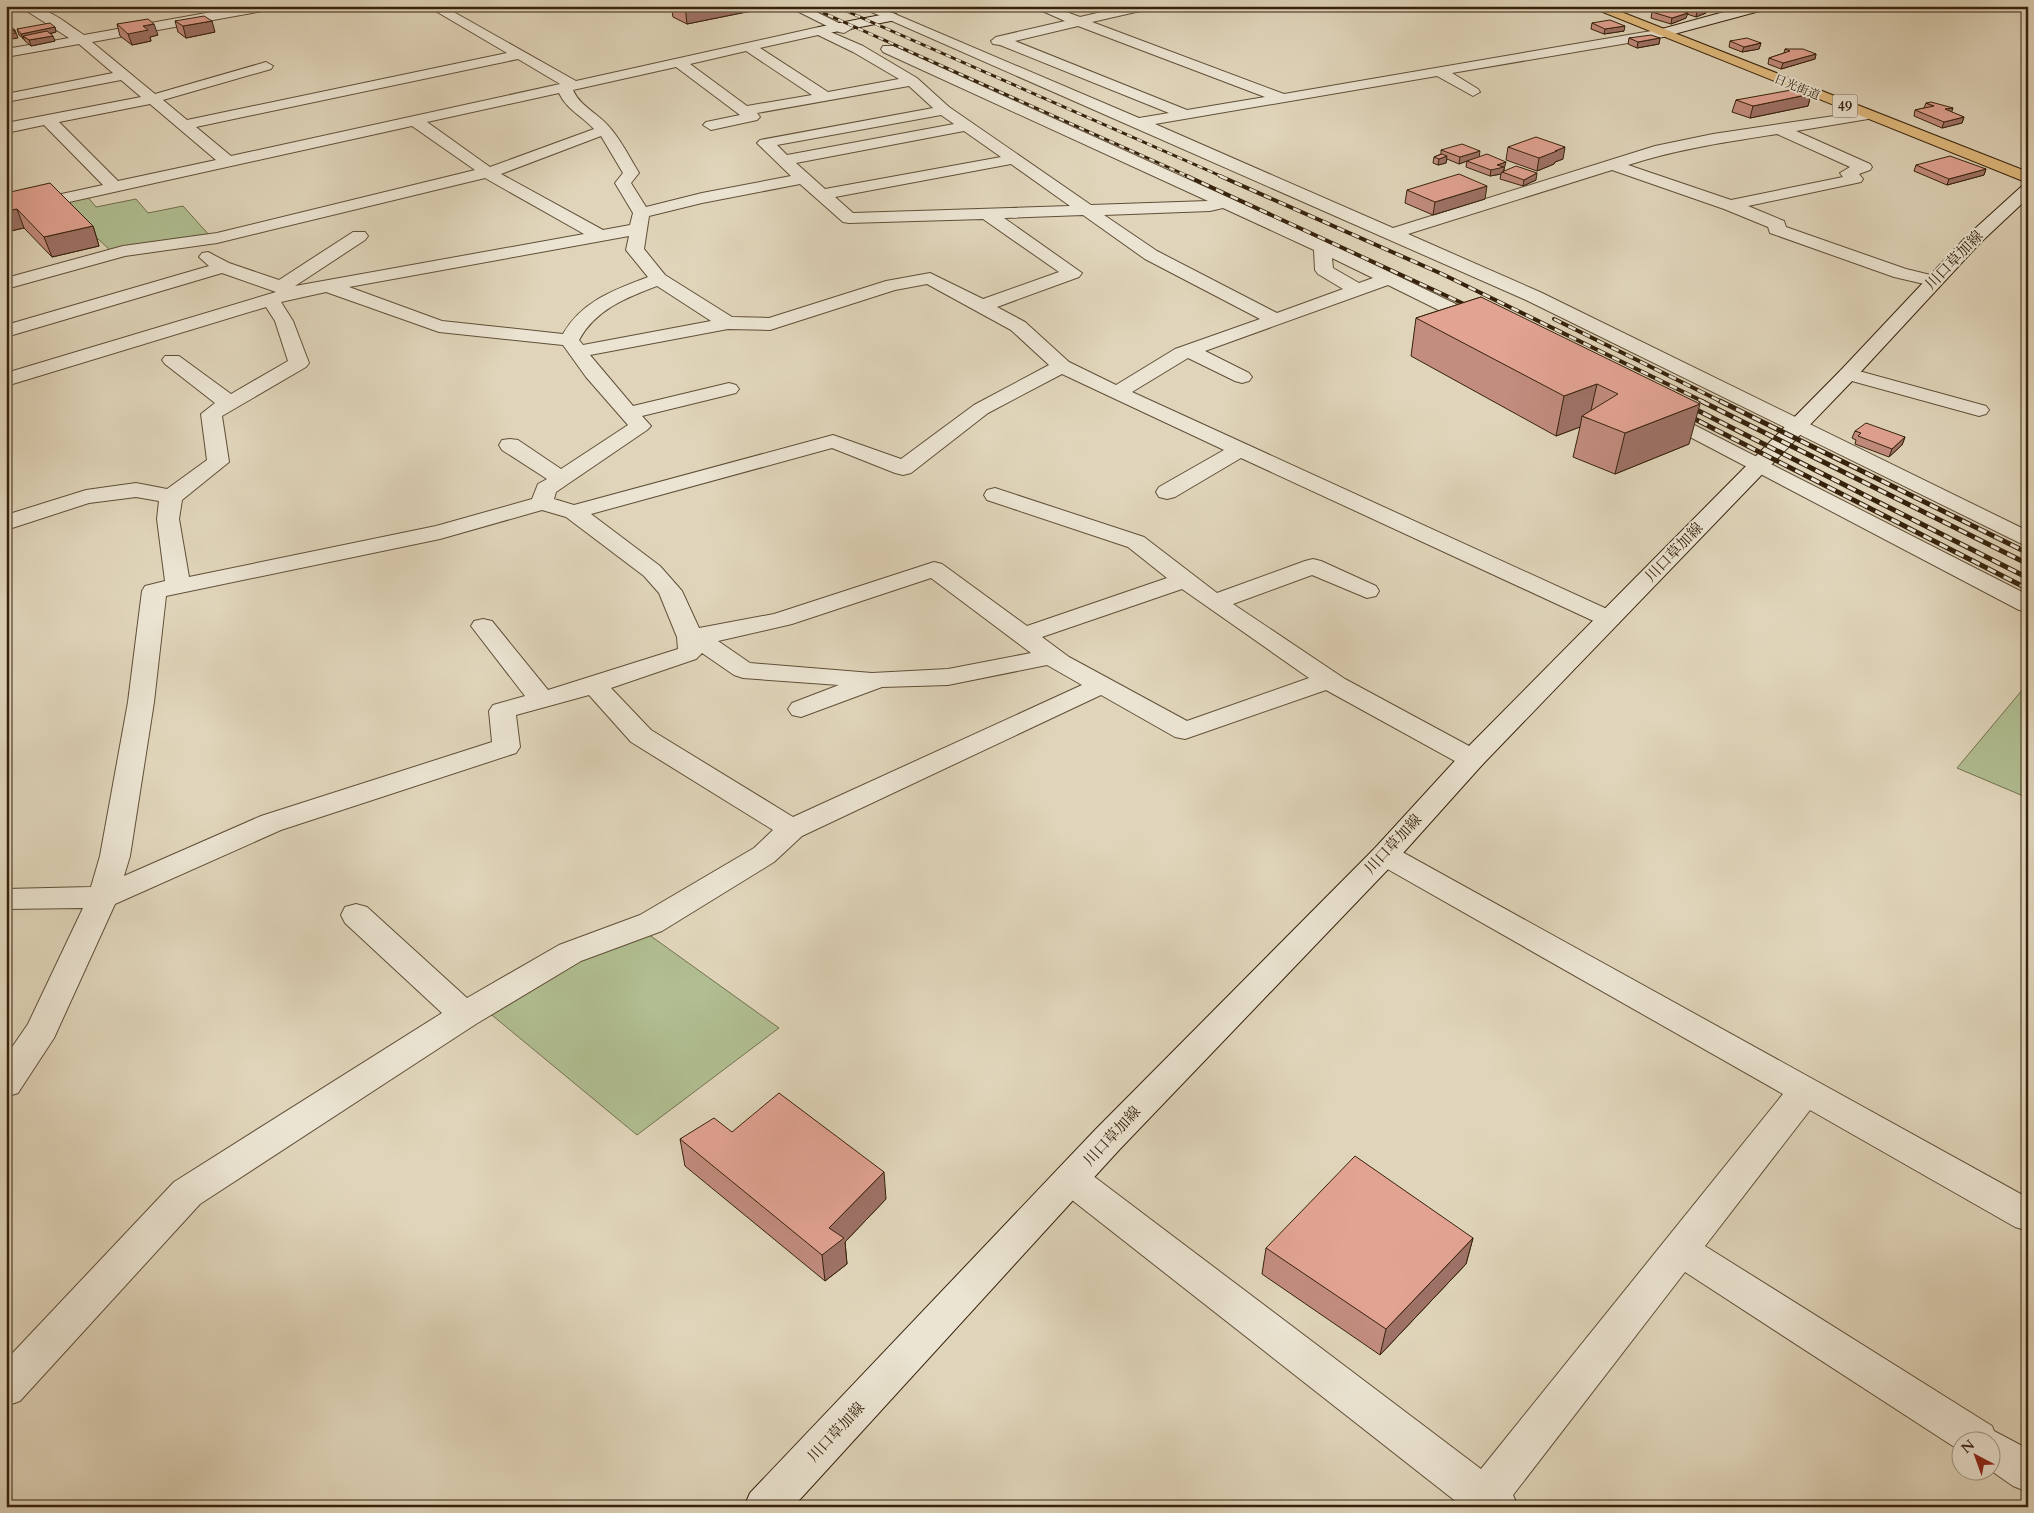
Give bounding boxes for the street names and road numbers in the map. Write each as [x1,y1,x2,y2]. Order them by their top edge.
street label: 日光街道 [1772,71,1822,103]
road number: 49 [1832,94,1858,118]
street label: 川口草加線 [1921,226,1987,294]
street label: 川口草加線 [1641,518,1707,586]
street label: 川口草加線 [1360,810,1426,878]
street label: 川口草加線 [1079,1102,1145,1170]
street label: 川口草加線 [803,1398,869,1466]

